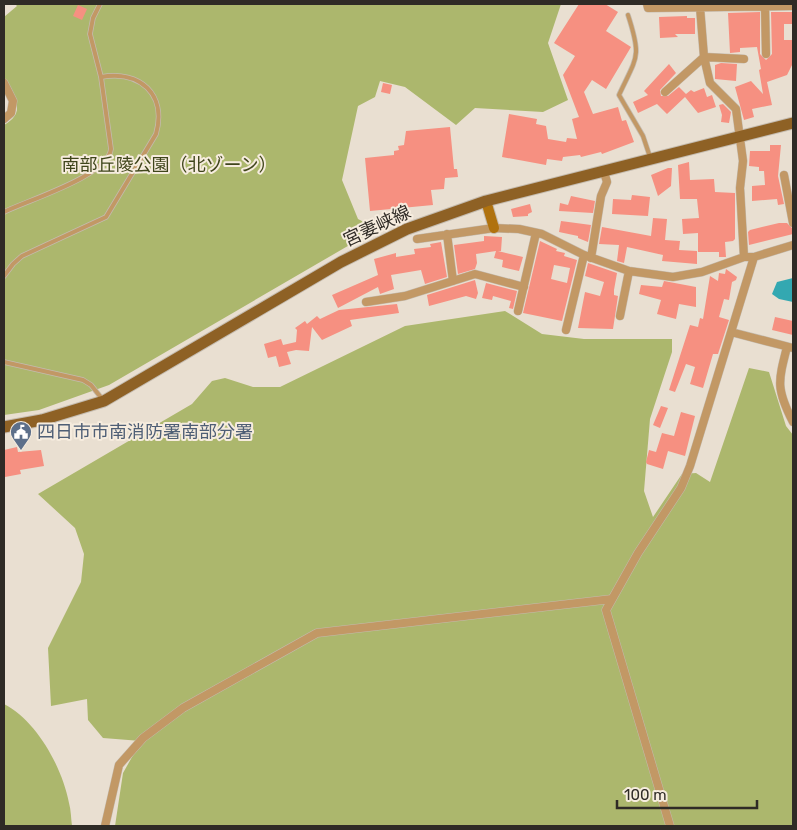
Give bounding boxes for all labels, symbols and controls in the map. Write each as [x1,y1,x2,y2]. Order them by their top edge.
park label: 南部丘陵公園（北ゾーン） [61,154,277,176]
street label: 宮妻峡線 [340,201,414,251]
public building icon: 四日市市南消防署南部分署 [9,420,33,451]
place label: 四日市市南消防署南部分署 [37,421,253,443]
scale bar [617,778,757,810]
text: 100 m [624,786,666,804]

